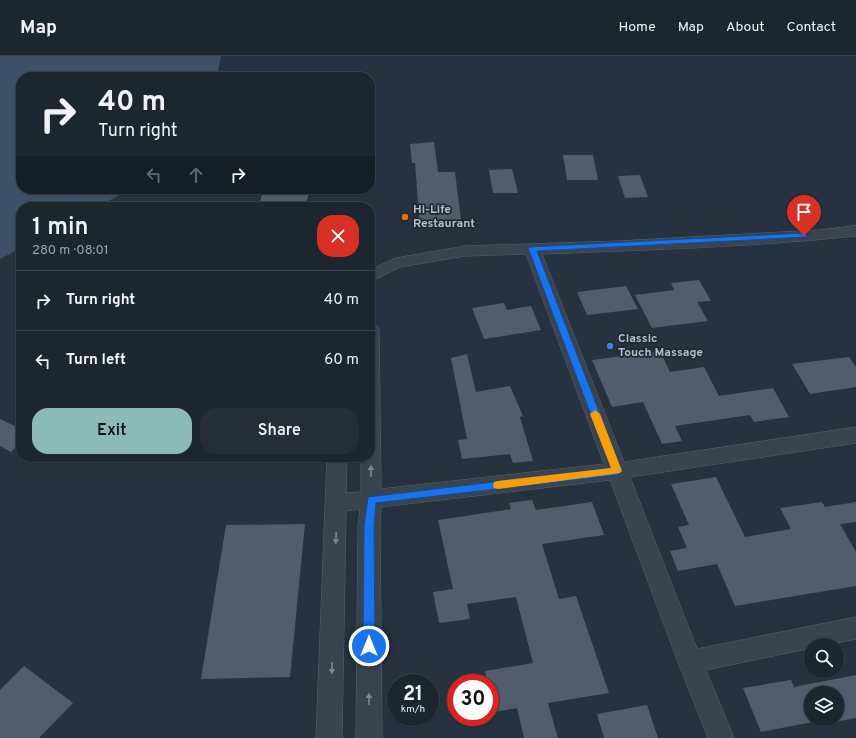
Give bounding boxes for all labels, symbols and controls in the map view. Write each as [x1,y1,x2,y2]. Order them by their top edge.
text: Map [20,16,57,40]
text: Home [619,19,656,36]
text: Map [678,19,704,36]
text: About [726,19,765,36]
text: Contact [787,19,836,36]
text: 40 m [98,85,166,121]
icon: right [32,88,84,140]
text: Turn right [98,120,178,143]
icon: left [143,164,165,186]
icon: ahead [185,164,207,186]
icon: right [227,164,249,186]
pin [787,195,821,236]
icon: arrive [793,201,815,223]
place label: Hi-Life Restaurant [413,202,475,232]
marker: Hi-Life Restaurant [400,212,410,222]
text: 1 min [32,213,89,243]
button: close [317,215,359,257]
text: 280 m · 08:01 [32,243,109,259]
icon: right [32,290,54,312]
text: Turn right [66,291,135,310]
text: 40 m [324,291,359,310]
place label: Classic Touch Massage [618,331,703,361]
marker: Classic Touch Massage [605,341,615,351]
icon: left [32,350,54,372]
text: Turn left [66,351,126,370]
text: 60 m [324,351,359,370]
button: Exit [32,408,192,454]
button: Share [200,408,359,454]
one-way arrow [368,464,374,477]
one-way arrow [333,532,339,545]
position arrow [348,625,390,667]
map controls [804,638,844,726]
button: search [804,638,844,678]
one-way arrow [328,662,335,674]
speed limit sign: 30 [447,674,499,726]
text: 21 [403,682,423,708]
button: layers [804,686,844,726]
one-way arrow [366,692,372,705]
text: km/h [401,703,425,716]

